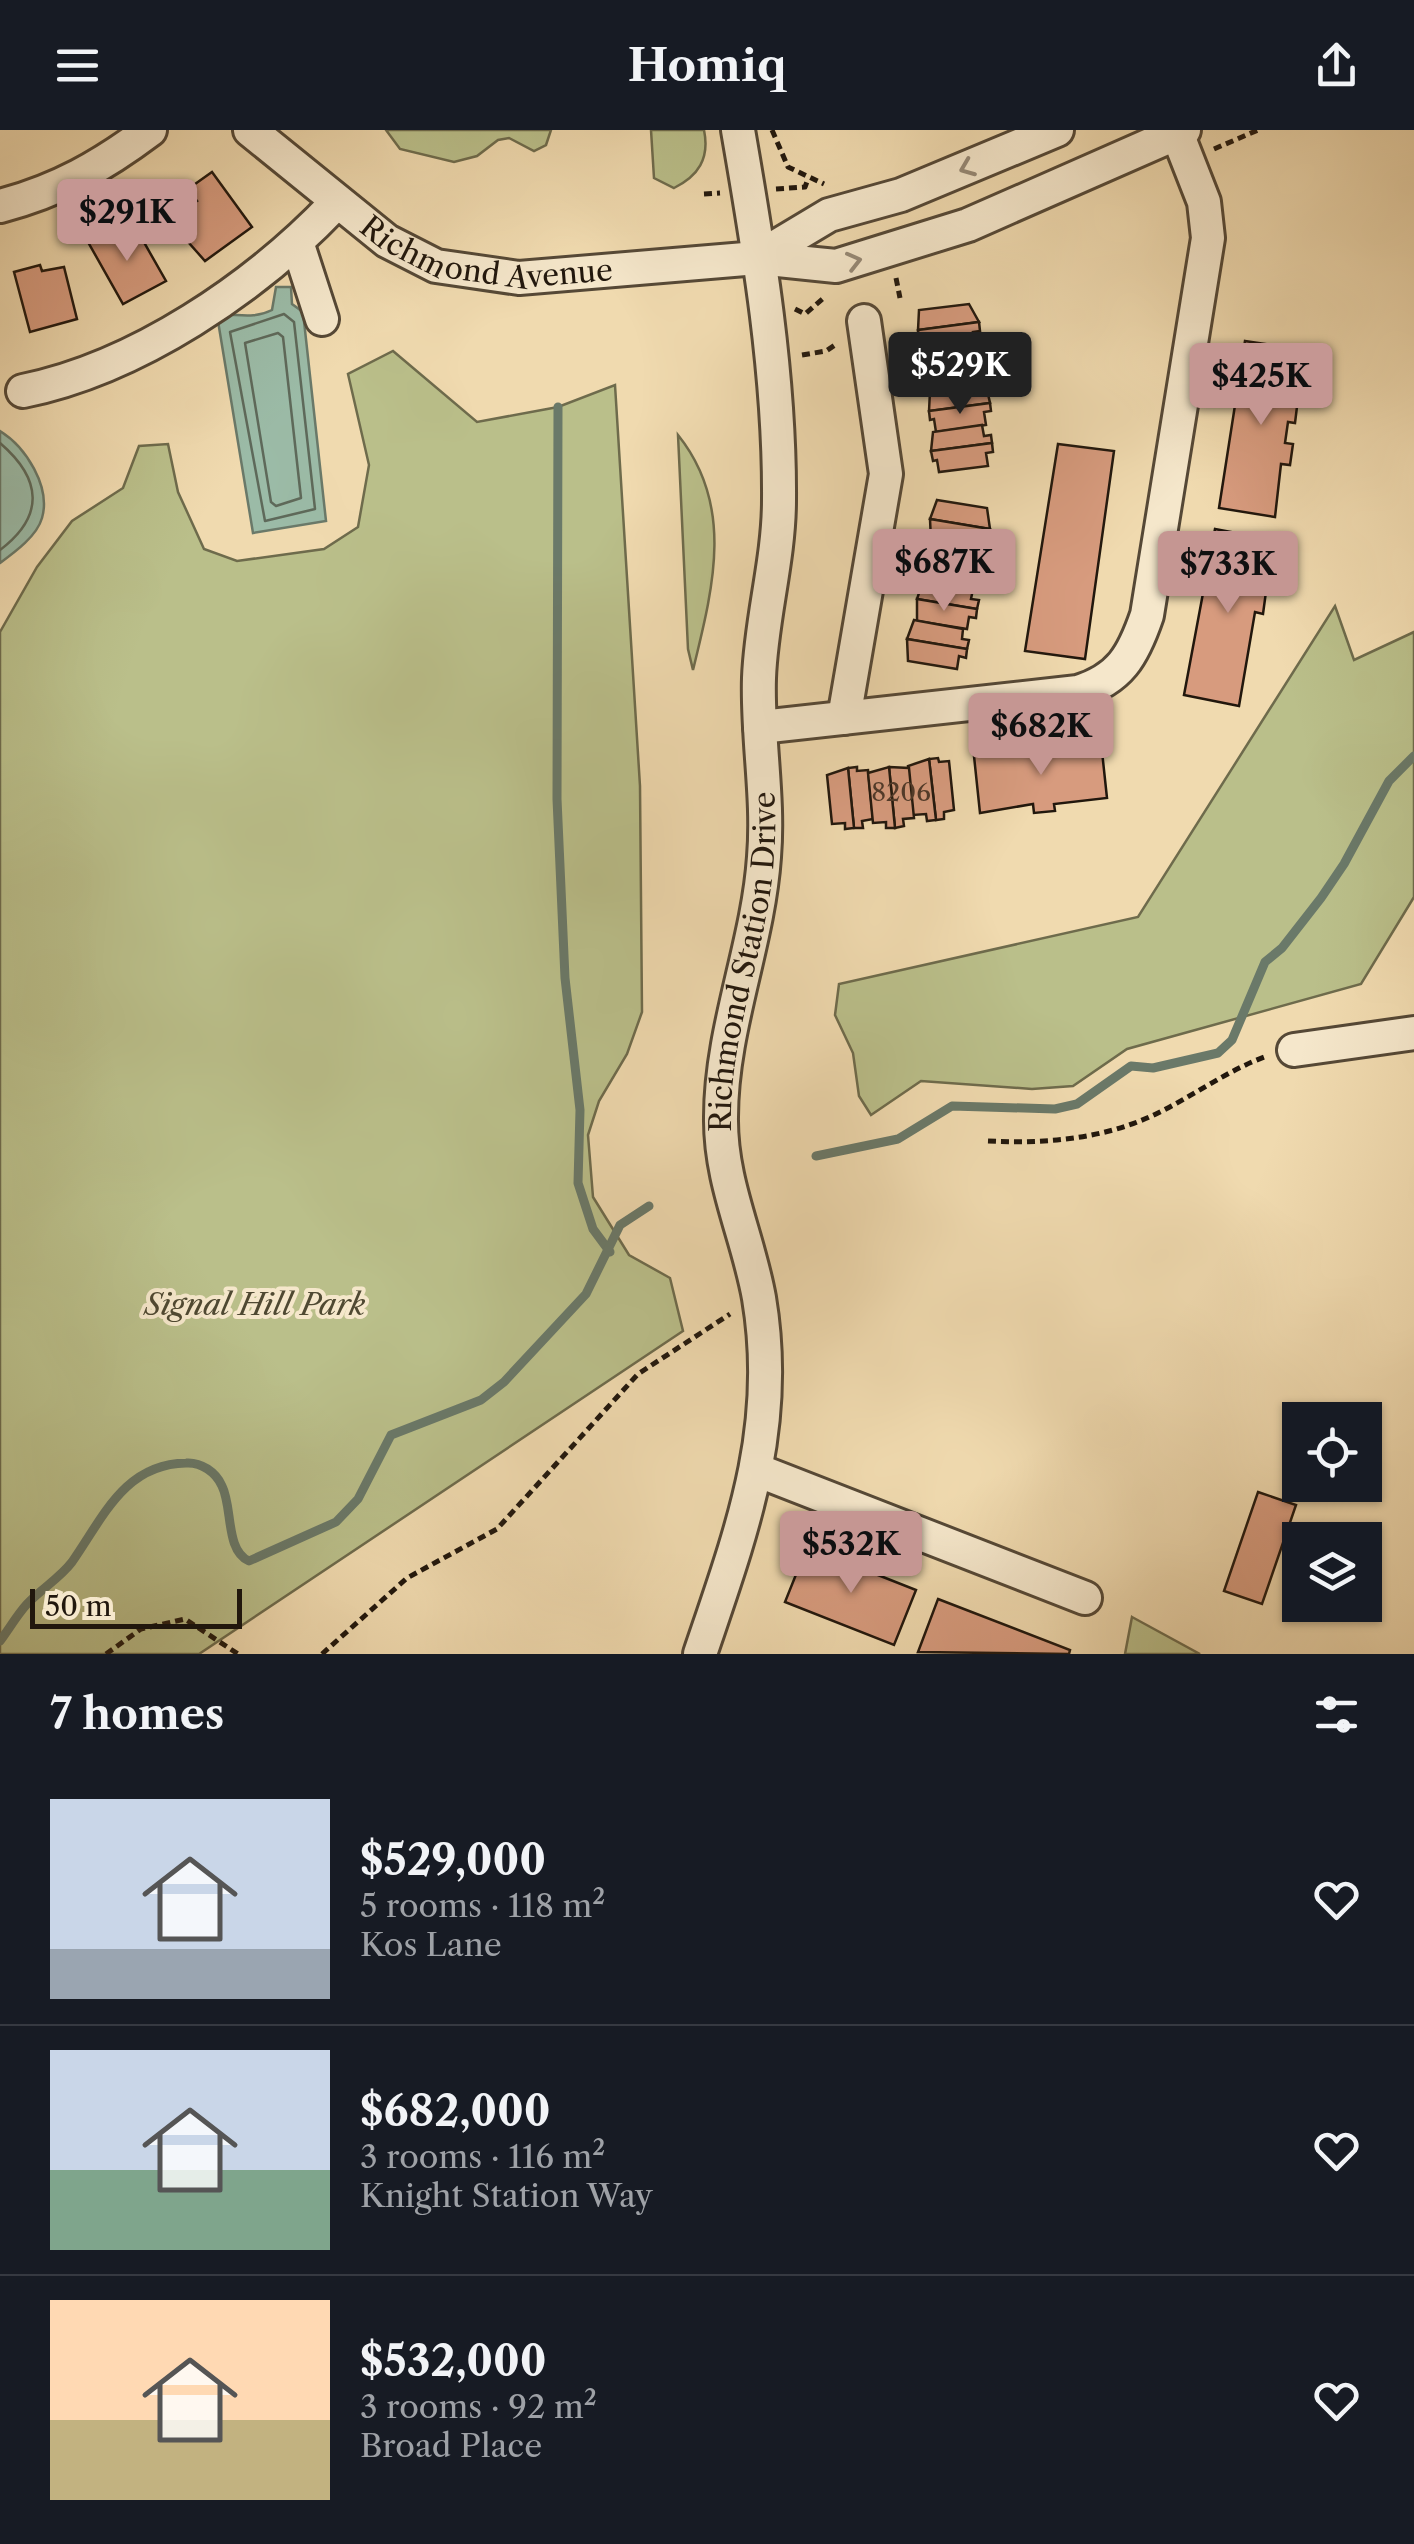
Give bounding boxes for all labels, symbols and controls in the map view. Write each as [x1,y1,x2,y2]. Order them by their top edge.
text: Homiq [627,37,787,93]
icon: menu [50,38,105,93]
icon: share [1309,38,1364,93]
one-way arrow [960,157,977,177]
pin: $291K [57,179,197,264]
text: $291K [79,192,175,231]
street label: Richmond Avenue [353,208,614,297]
one-way arrow [844,252,862,273]
pin: $529K [890,332,1030,417]
pin: $425K [1191,343,1331,428]
text: $529K [910,345,1010,384]
text: $425K [1212,356,1310,395]
pin: $687K [874,529,1014,614]
pin: $733K [1158,531,1298,616]
text: $687K [895,542,993,581]
text: $733K [1180,544,1276,583]
pin: $682K [971,693,1111,778]
text: $682K [990,706,1092,745]
house number: 8206 [871,777,931,808]
street label: Richmond Station Drive [702,791,783,1132]
park label: Signal Hill Park [143,1286,366,1323]
map controls [1282,1402,1382,1622]
button: locate [1282,1402,1382,1502]
pin: $532K [781,1511,921,1596]
button: layers [1282,1522,1382,1622]
text: $532K [802,1524,900,1563]
scale bar [30,1584,242,1628]
text: 50 m [45,1589,112,1623]
icon: filters [1309,1687,1364,1742]
text: 7 homes [50,1688,224,1740]
text: $529,000 [360,1834,546,1886]
icon: home [130,1839,250,1959]
icon: heart [1309,1872,1364,1927]
text: 5 rooms · 118 m² [360,1886,605,1925]
text: Kos Lane [360,1925,502,1964]
text: $682,000 [360,2085,551,2137]
icon: home [130,2090,250,2210]
icon: heart [1309,2123,1364,2178]
text: 3 rooms · 116 m² [360,2137,605,2176]
text: Knight Station Way [360,2176,653,2215]
text: $532,000 [360,2335,546,2387]
icon: home [130,2340,250,2460]
icon: heart [1309,2373,1364,2428]
text: 3 rooms · 92 m² [360,2387,597,2426]
text: Broad Place [360,2426,542,2465]

